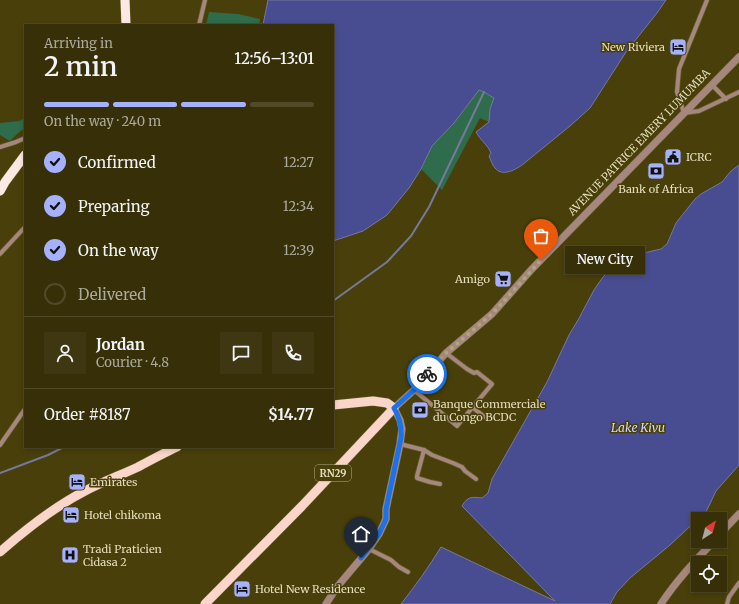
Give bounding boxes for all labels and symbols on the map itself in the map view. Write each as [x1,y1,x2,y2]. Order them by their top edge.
hotel icon: New Riviera [668,37,688,57]
place label: New Riviera [602,40,665,54]
street label: AVENUE PATRICE EMERY LUMUMBA [564,65,713,219]
public building icon: ICRC [663,147,683,167]
place label: ICRC [686,150,712,164]
bank icon: Bank of Africa [646,161,666,181]
place label: Bank of Africa [618,182,694,196]
pin [524,219,558,260]
callout: New City [565,246,645,274]
supermarket icon: Amigo [493,269,513,289]
place label: Amigo [454,272,491,286]
courier [407,354,447,394]
place label: Banque Commerciale du Congo BCDC [433,397,546,424]
bank icon: Banque Commerciale du Congo BCDC [410,400,430,420]
water label: Lake Kivu [611,420,665,435]
road number: RN29 [315,465,351,481]
hotel icon: Emirates [67,472,87,492]
place label: Emirates [90,475,137,489]
hotel icon: Hotel chikoma [61,505,81,525]
place label: Hotel chikoma [84,508,161,522]
north arrow [691,512,727,548]
pin [344,517,378,558]
place label: Tradi Praticien Cidasa 2 [83,542,163,569]
hospital icon: Tradi Praticien Cidasa 2 [60,545,80,565]
hotel icon: Hotel New Residence [232,579,252,599]
place label: Hotel New Residence [255,582,365,596]

